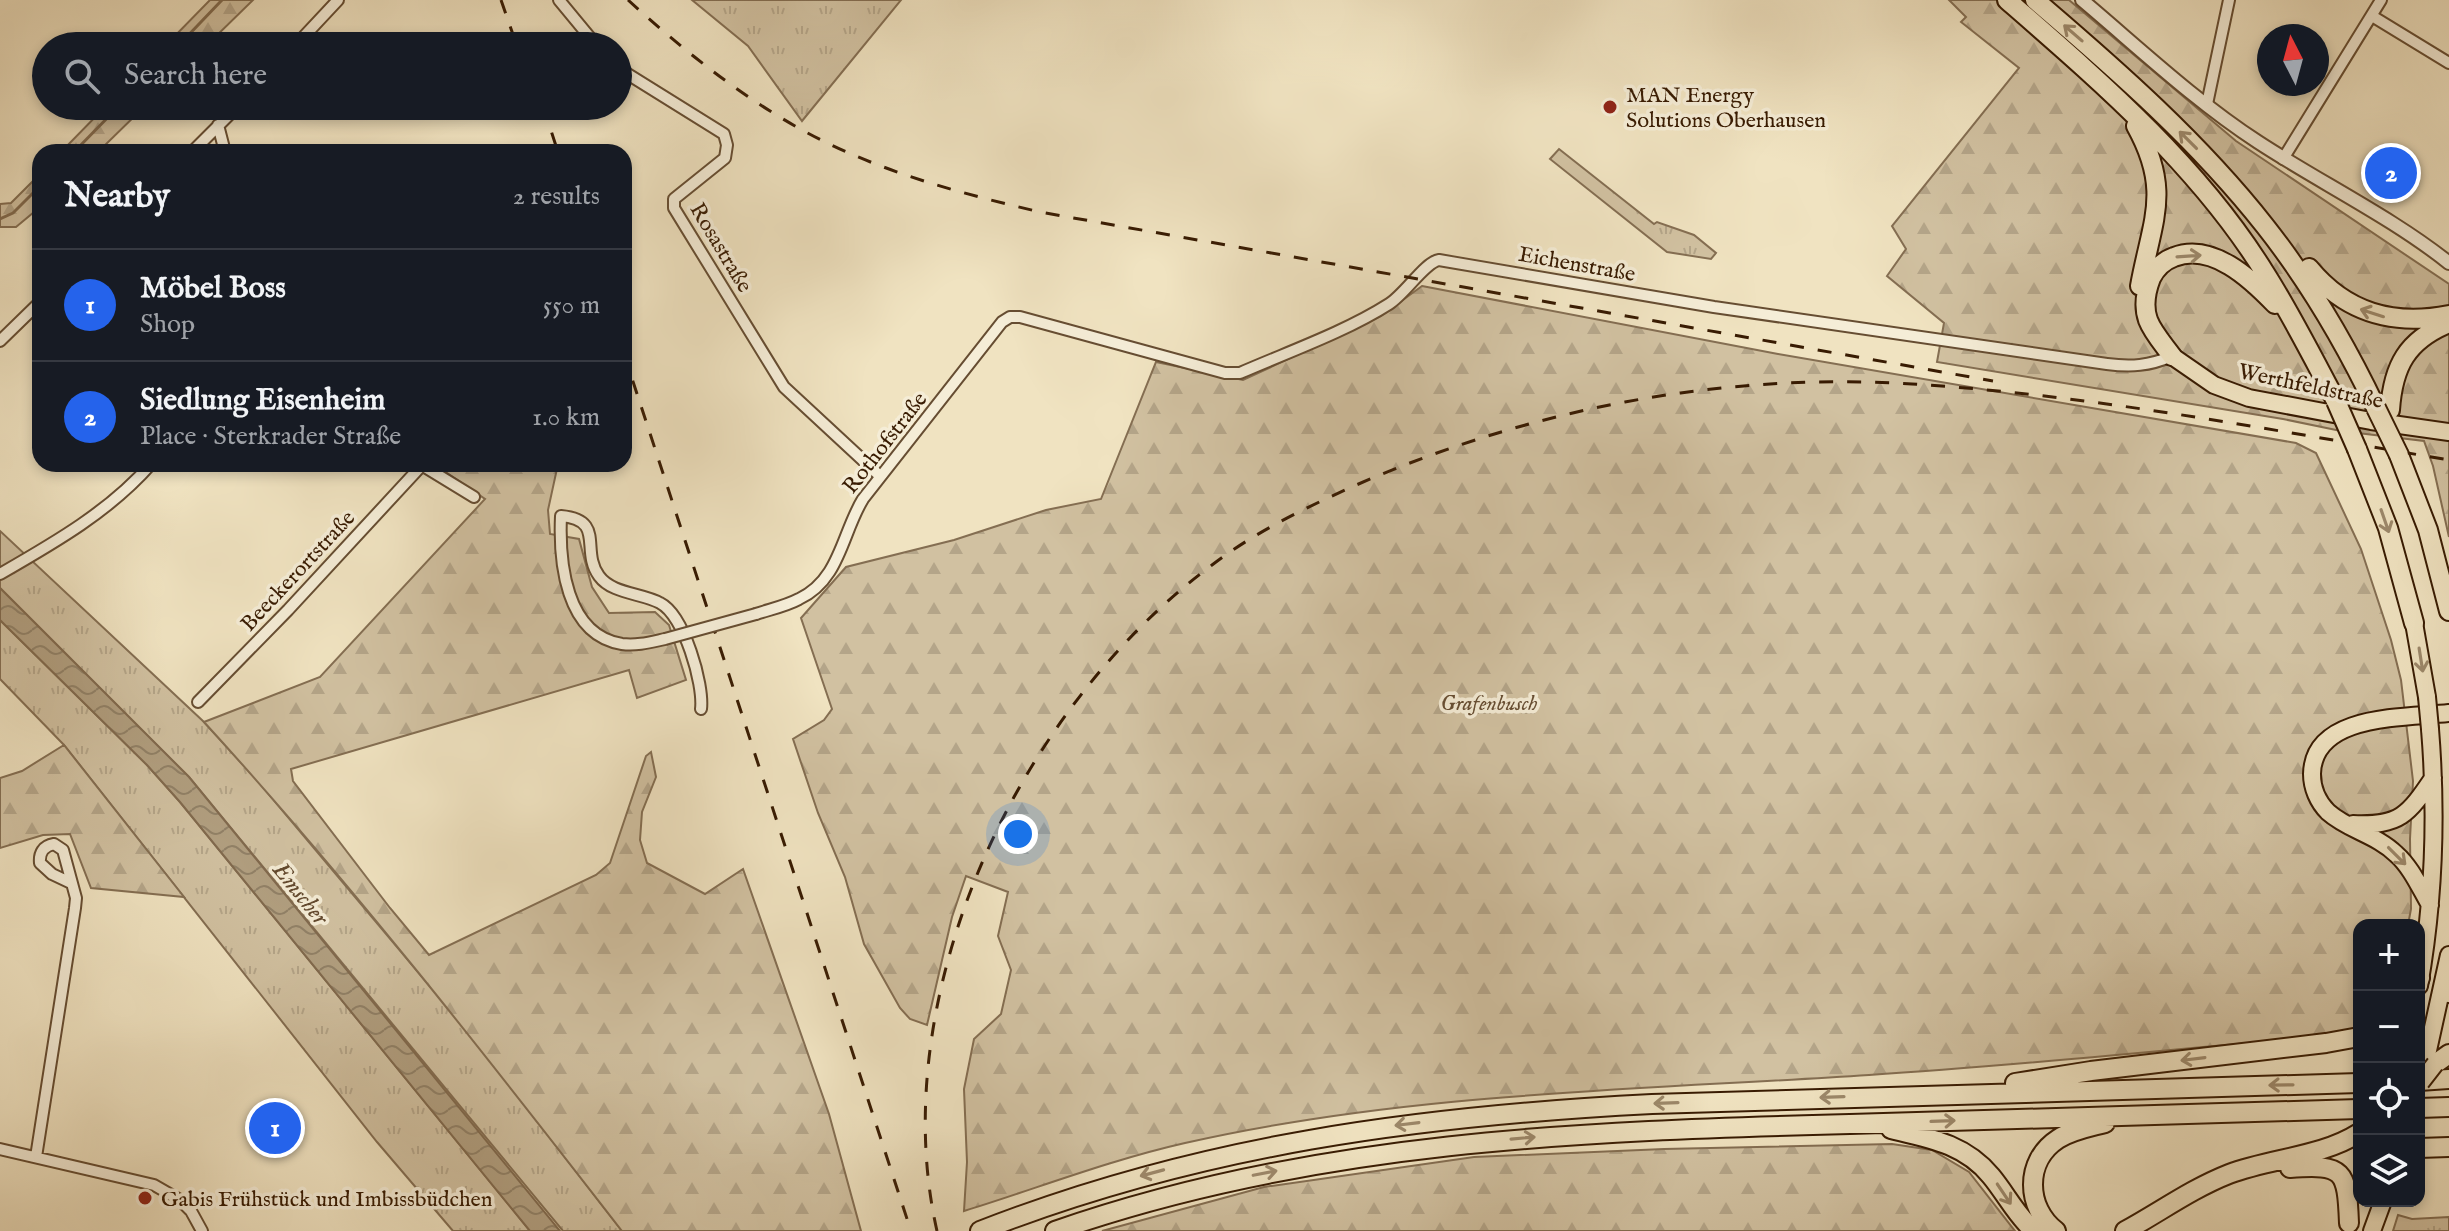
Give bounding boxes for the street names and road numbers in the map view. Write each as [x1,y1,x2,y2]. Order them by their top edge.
street label: Rosastraße [683,198,758,298]
street label: Eichenstraße [1516,241,1637,289]
street label: Werthfeldstraße [2236,358,2386,416]
street label: Rothofstraße [837,387,934,500]
street label: Beeckerortstraße [235,505,362,638]

